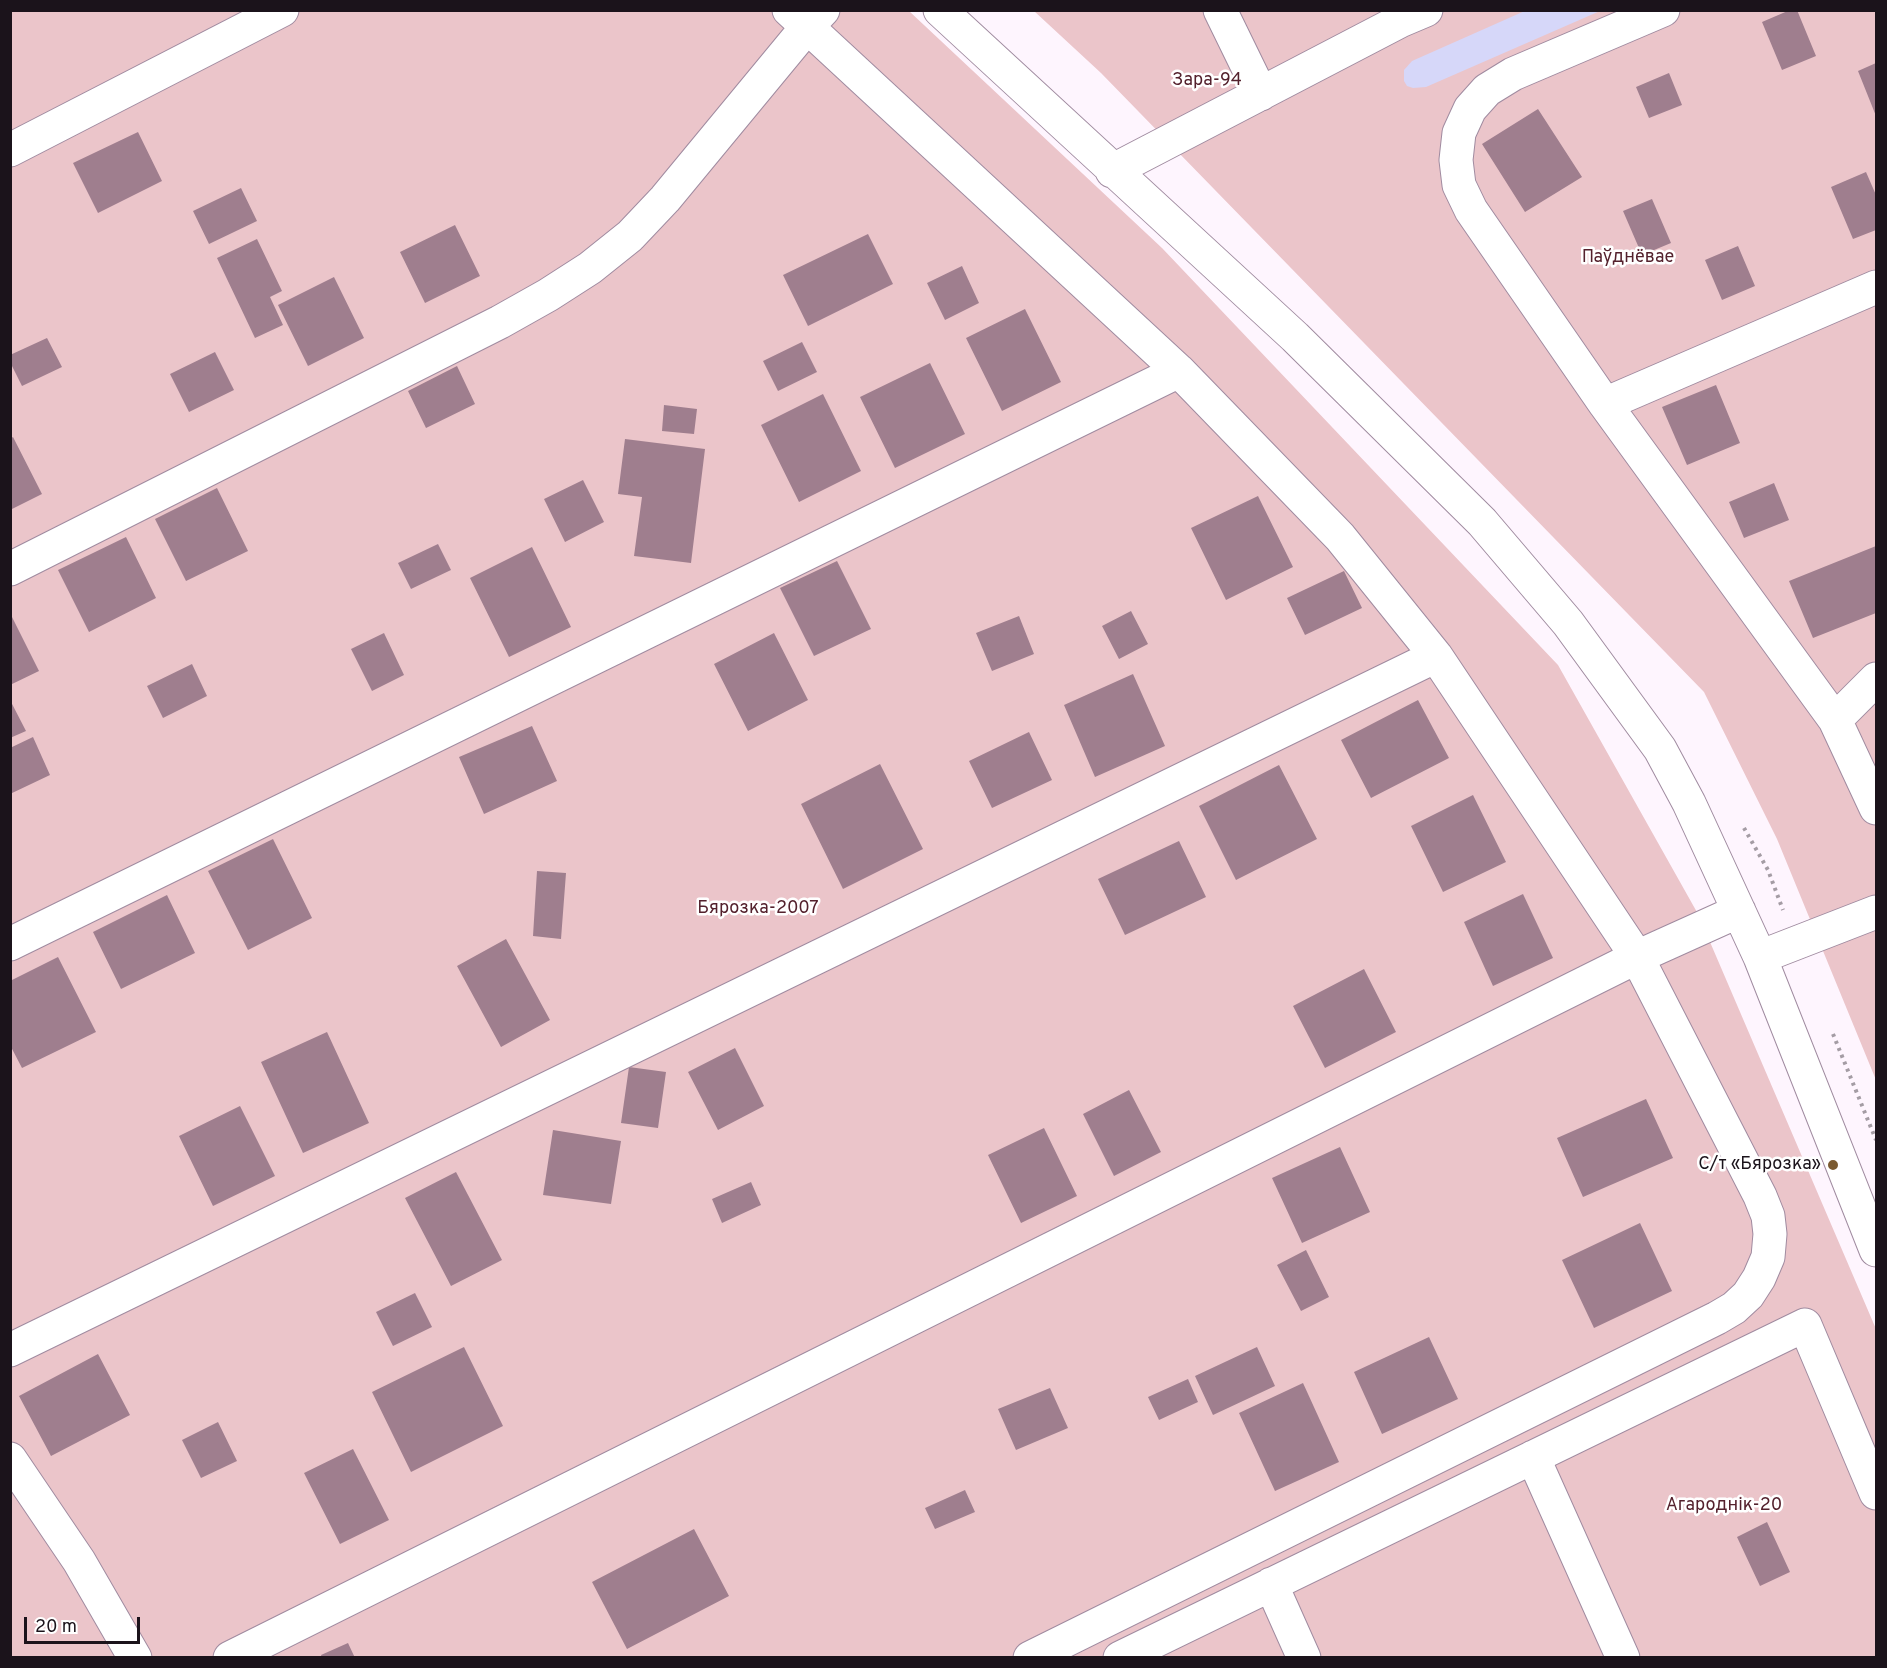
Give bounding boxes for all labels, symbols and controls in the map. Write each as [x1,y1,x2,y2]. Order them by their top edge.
park label: Зара-94 [1172,70,1242,92]
park label: Паўднёвае [1582,247,1674,269]
park label: Бярозка-2007 [697,898,819,920]
place label: С/т «Бярозка» [1698,1154,1821,1176]
marker: С/т «Бярозка» [1826,1158,1840,1172]
park label: Агароднік-20 [1666,1495,1782,1517]
scale bar [27,1605,142,1643]
text: 20 m [35,1616,77,1639]

